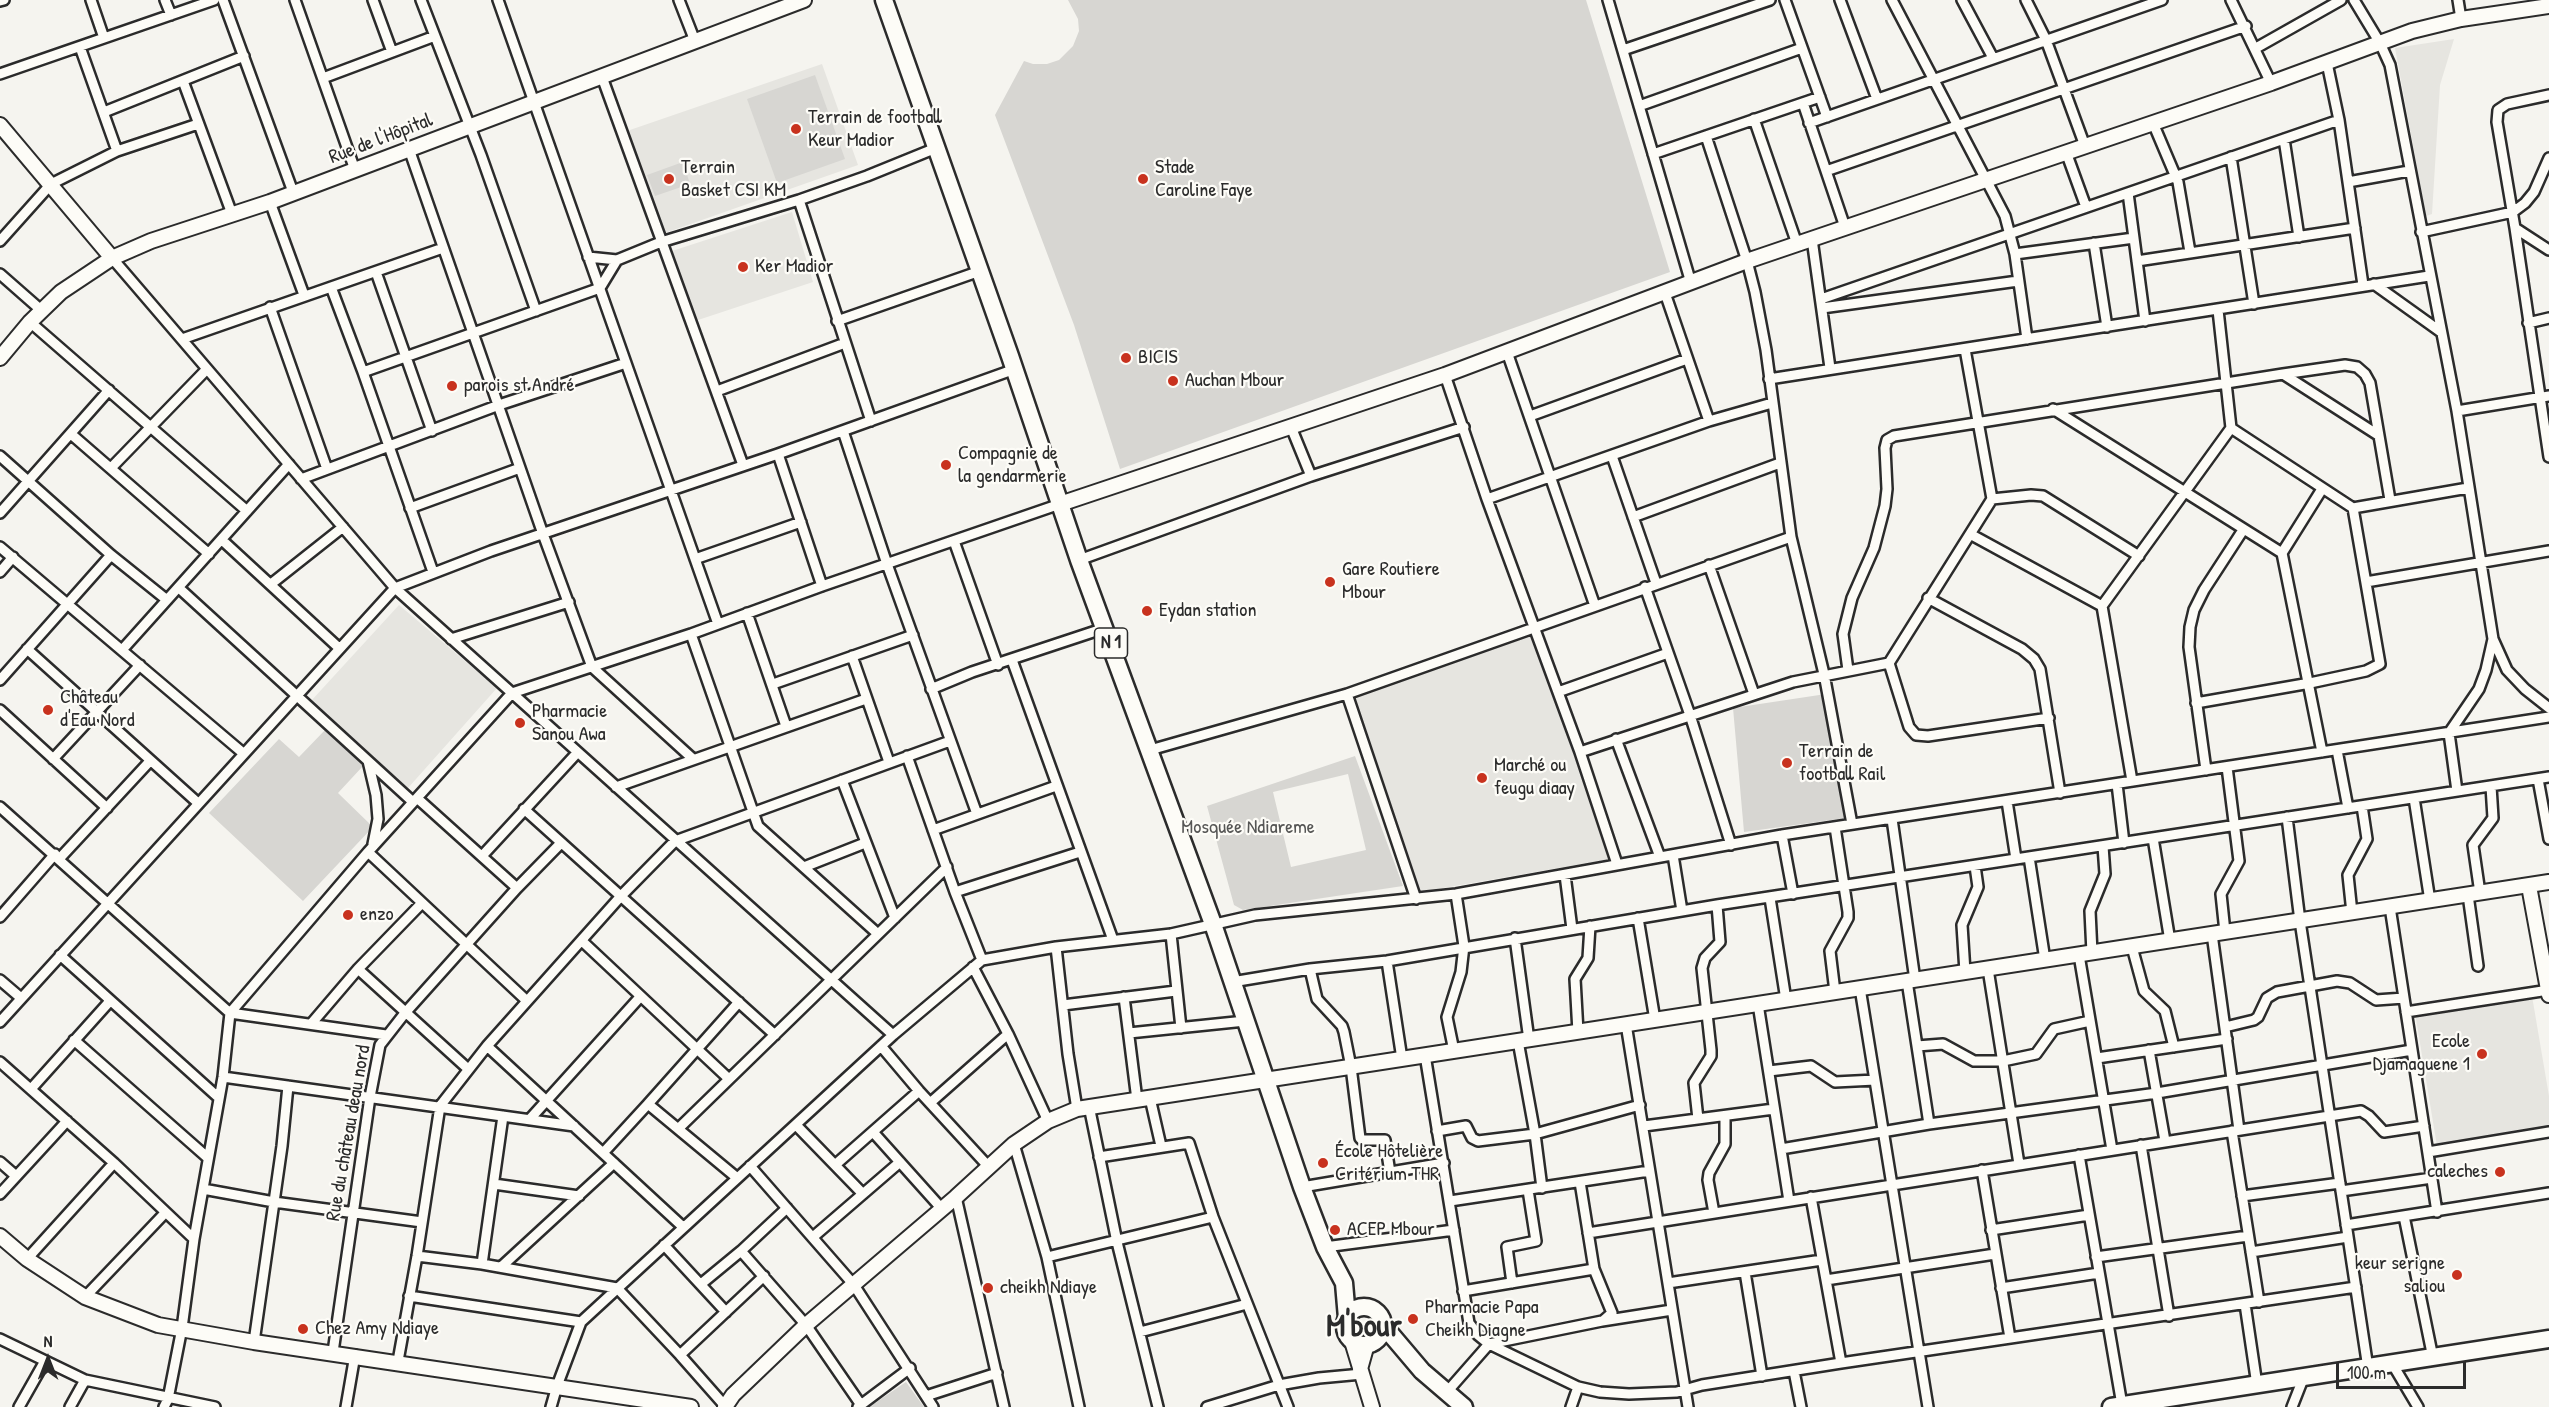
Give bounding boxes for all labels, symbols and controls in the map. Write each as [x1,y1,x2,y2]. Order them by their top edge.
place label: Terrain de football Keur Madior [808,106,942,153]
street label: Rue de l'Hôpital [326,108,436,170]
marker: Terrain de football Keur Madior [789,122,803,136]
place label: Terrain Basket CSI KM [681,156,786,203]
place label: Stade Caroline Faye [1155,156,1253,203]
marker: Terrain Basket CSI KM [662,172,676,186]
marker: Stade Caroline Faye [1136,172,1150,186]
place label: Ker Madior [755,255,833,279]
marker: Ker Madior [736,260,750,274]
place label: BICIS [1138,346,1178,370]
marker: BICIS [1119,351,1133,365]
place label: Auchan Mbour [1185,369,1284,393]
place label: parois st André [464,374,574,398]
marker: Auchan Mbour [1166,374,1180,388]
marker: parois st André [445,379,459,393]
place label: Compagnie de la gendarmerie [958,442,1067,489]
marker: Compagnie de la gendarmerie [939,458,953,472]
place label: Gare Routiere Mbour [1342,558,1440,605]
marker: Gare Routiere Mbour [1323,575,1337,589]
place label: Eydan station [1159,599,1256,623]
marker: Eydan station [1140,604,1154,618]
road number: N 1 [1094,628,1128,658]
place label: Château d'Eau Nord [60,686,135,733]
place label: Pharmacie Sanou Awa [532,700,607,747]
marker: Château d'Eau Nord [41,703,55,717]
marker: Pharmacie Sanou Awa [513,716,527,730]
place label: Terrain de football Rail [1799,740,1885,787]
place label: Marché ou feugu diaay [1494,754,1575,801]
marker: Terrain de football Rail [1780,756,1794,770]
marker: Marché ou feugu diaay [1475,771,1489,785]
park label: Mosquée Ndiareme [1181,816,1315,840]
place label: enzo [360,903,394,927]
marker: enzo [341,908,355,922]
place label: Ecole Djamaguene 1 [2373,1030,2470,1077]
street label: Rue du château deau nord [322,1043,376,1223]
marker: Ecole Djamaguene 1 [2475,1047,2489,1061]
place label: École Hôtelière Critérium THR [1335,1140,1443,1187]
marker: École Hôtelière Critérium THR [1316,1156,1330,1170]
place label: caleches [2427,1160,2488,1184]
marker: caleches [2493,1165,2507,1179]
place label: ACEP Mbour [1347,1218,1435,1242]
marker: ACEP Mbour [1328,1223,1342,1237]
place label: keur serigne saliou [2355,1252,2445,1299]
marker: keur serigne saliou [2450,1268,2464,1282]
place label: cheikh Ndiaye [1000,1276,1097,1300]
marker: cheikh Ndiaye [981,1281,995,1295]
place label: Pharmacie Papa Cheikh Diagne [1425,1296,1539,1343]
district label: M'bour [1326,1308,1402,1346]
marker: Pharmacie Papa Cheikh Diagne [1406,1312,1420,1326]
place label: Chez Amy Ndiaye [315,1317,439,1341]
marker: Chez Amy Ndiaye [296,1322,310,1336]
north arrow [18,1329,78,1389]
text: N [44,1330,52,1352]
scale bar [2339,1350,2470,1388]
text: 100 m [2347,1360,2386,1385]

